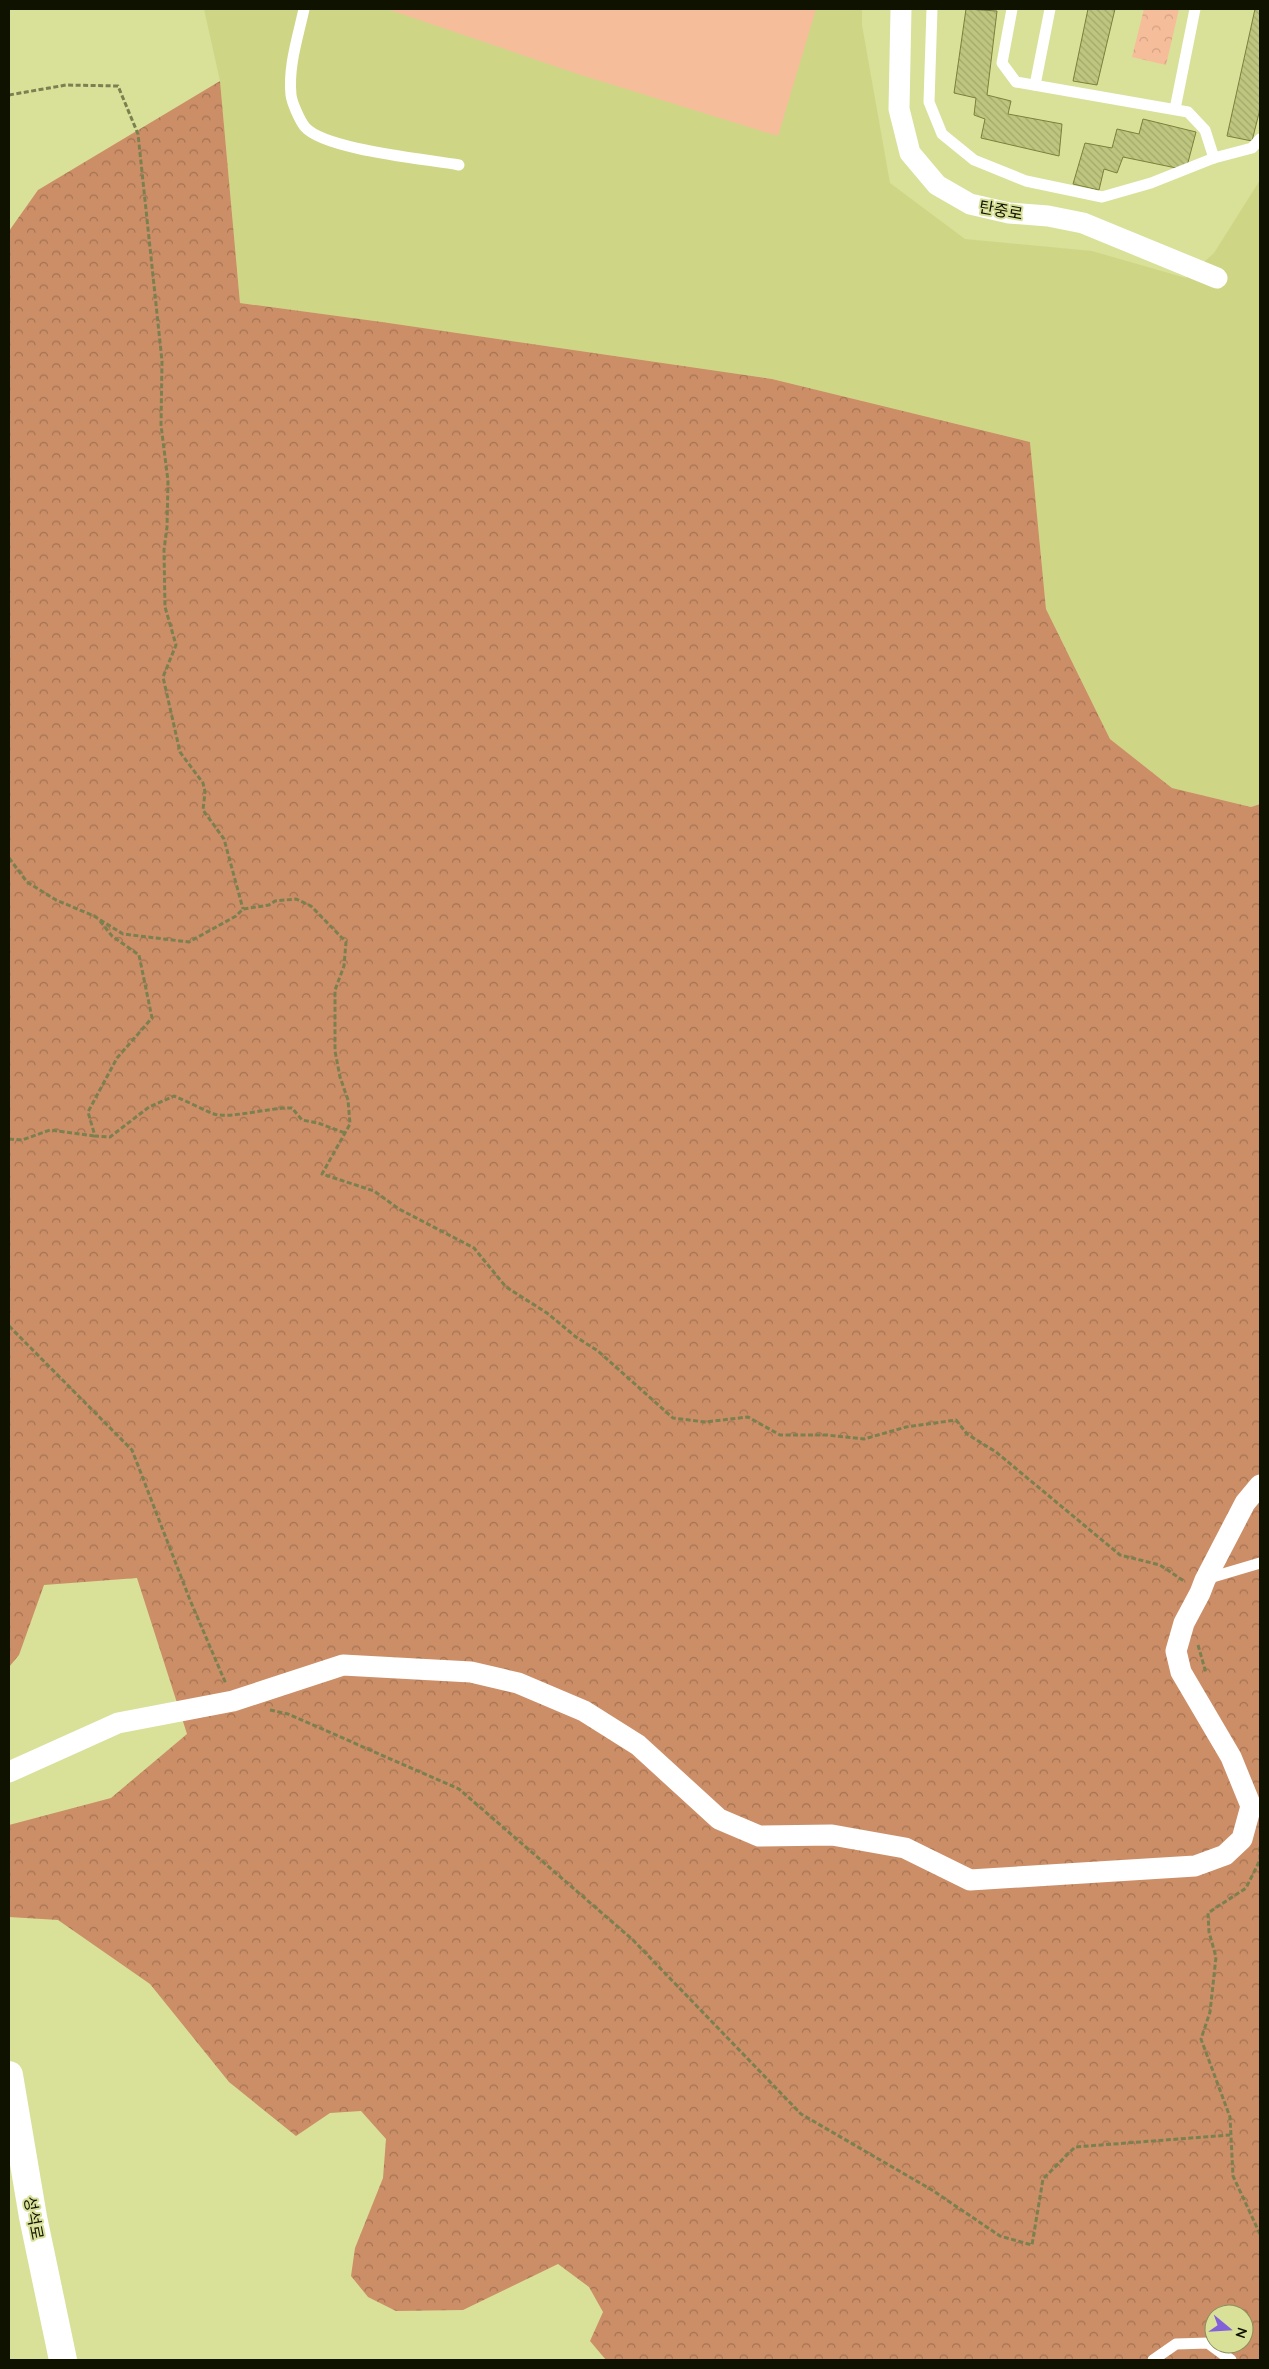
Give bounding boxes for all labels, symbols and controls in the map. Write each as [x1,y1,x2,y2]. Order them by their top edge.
street label: 탄중로 [978,196,1025,224]
street label: 성석로 [20,2194,48,2242]
north arrow [1204,2304,1254,2354]
text: N [1231,2325,1252,2341]

